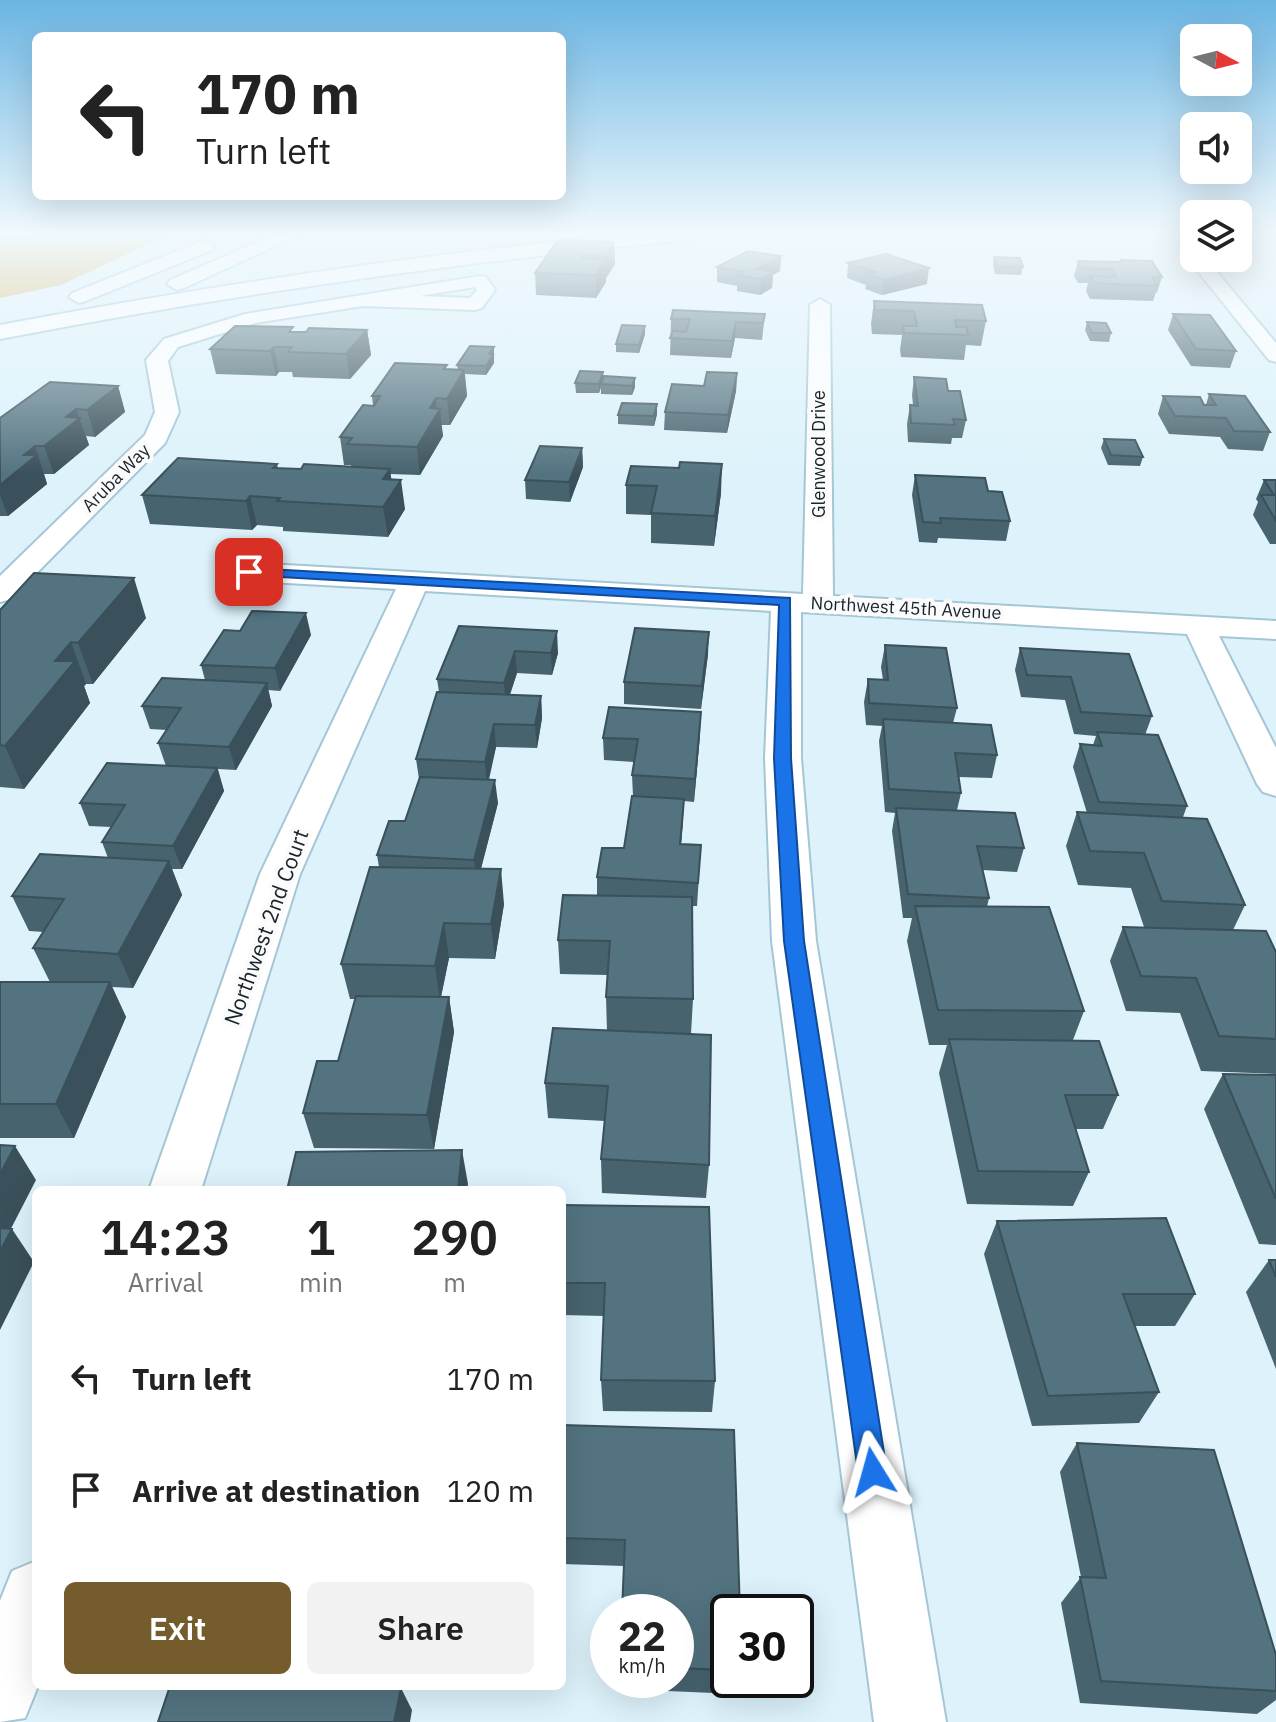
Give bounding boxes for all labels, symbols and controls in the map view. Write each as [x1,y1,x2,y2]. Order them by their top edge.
north arrow [1180,24,1252,96]
map controls [1180,24,1252,272]
text: 170 m [196,57,360,129]
icon: left [64,64,168,168]
button: sound [1180,112,1252,184]
text: Turn left [196,127,331,174]
button: layers [1180,200,1252,272]
street label: Glenwood Drive [807,390,830,518]
street label: Aruba Way [77,439,155,517]
pin [215,538,283,606]
icon: arrive [227,550,271,594]
street label: Northwest 45th Avenue [810,591,1002,624]
street label: Northwest 2nd Court [217,825,314,1029]
text: 14:23 [100,1206,231,1268]
text: 1 [307,1206,335,1268]
text: 290 [411,1206,498,1268]
text: Arrival [128,1265,203,1299]
text: min [299,1265,343,1299]
text: m [443,1265,466,1299]
icon: left [64,1356,108,1400]
text: Turn left [132,1359,251,1398]
text: 170 m [447,1359,534,1398]
position arrow [831,1430,915,1514]
icon: arrive [64,1468,108,1512]
text: Arrive at destination [132,1471,420,1510]
text: 120 m [447,1471,534,1510]
button: Exit [64,1582,291,1674]
button: Share [307,1582,534,1674]
speed limit sign: 30 [710,1594,814,1698]
text: 22 [618,1610,666,1662]
text: km/h [618,1652,666,1679]

